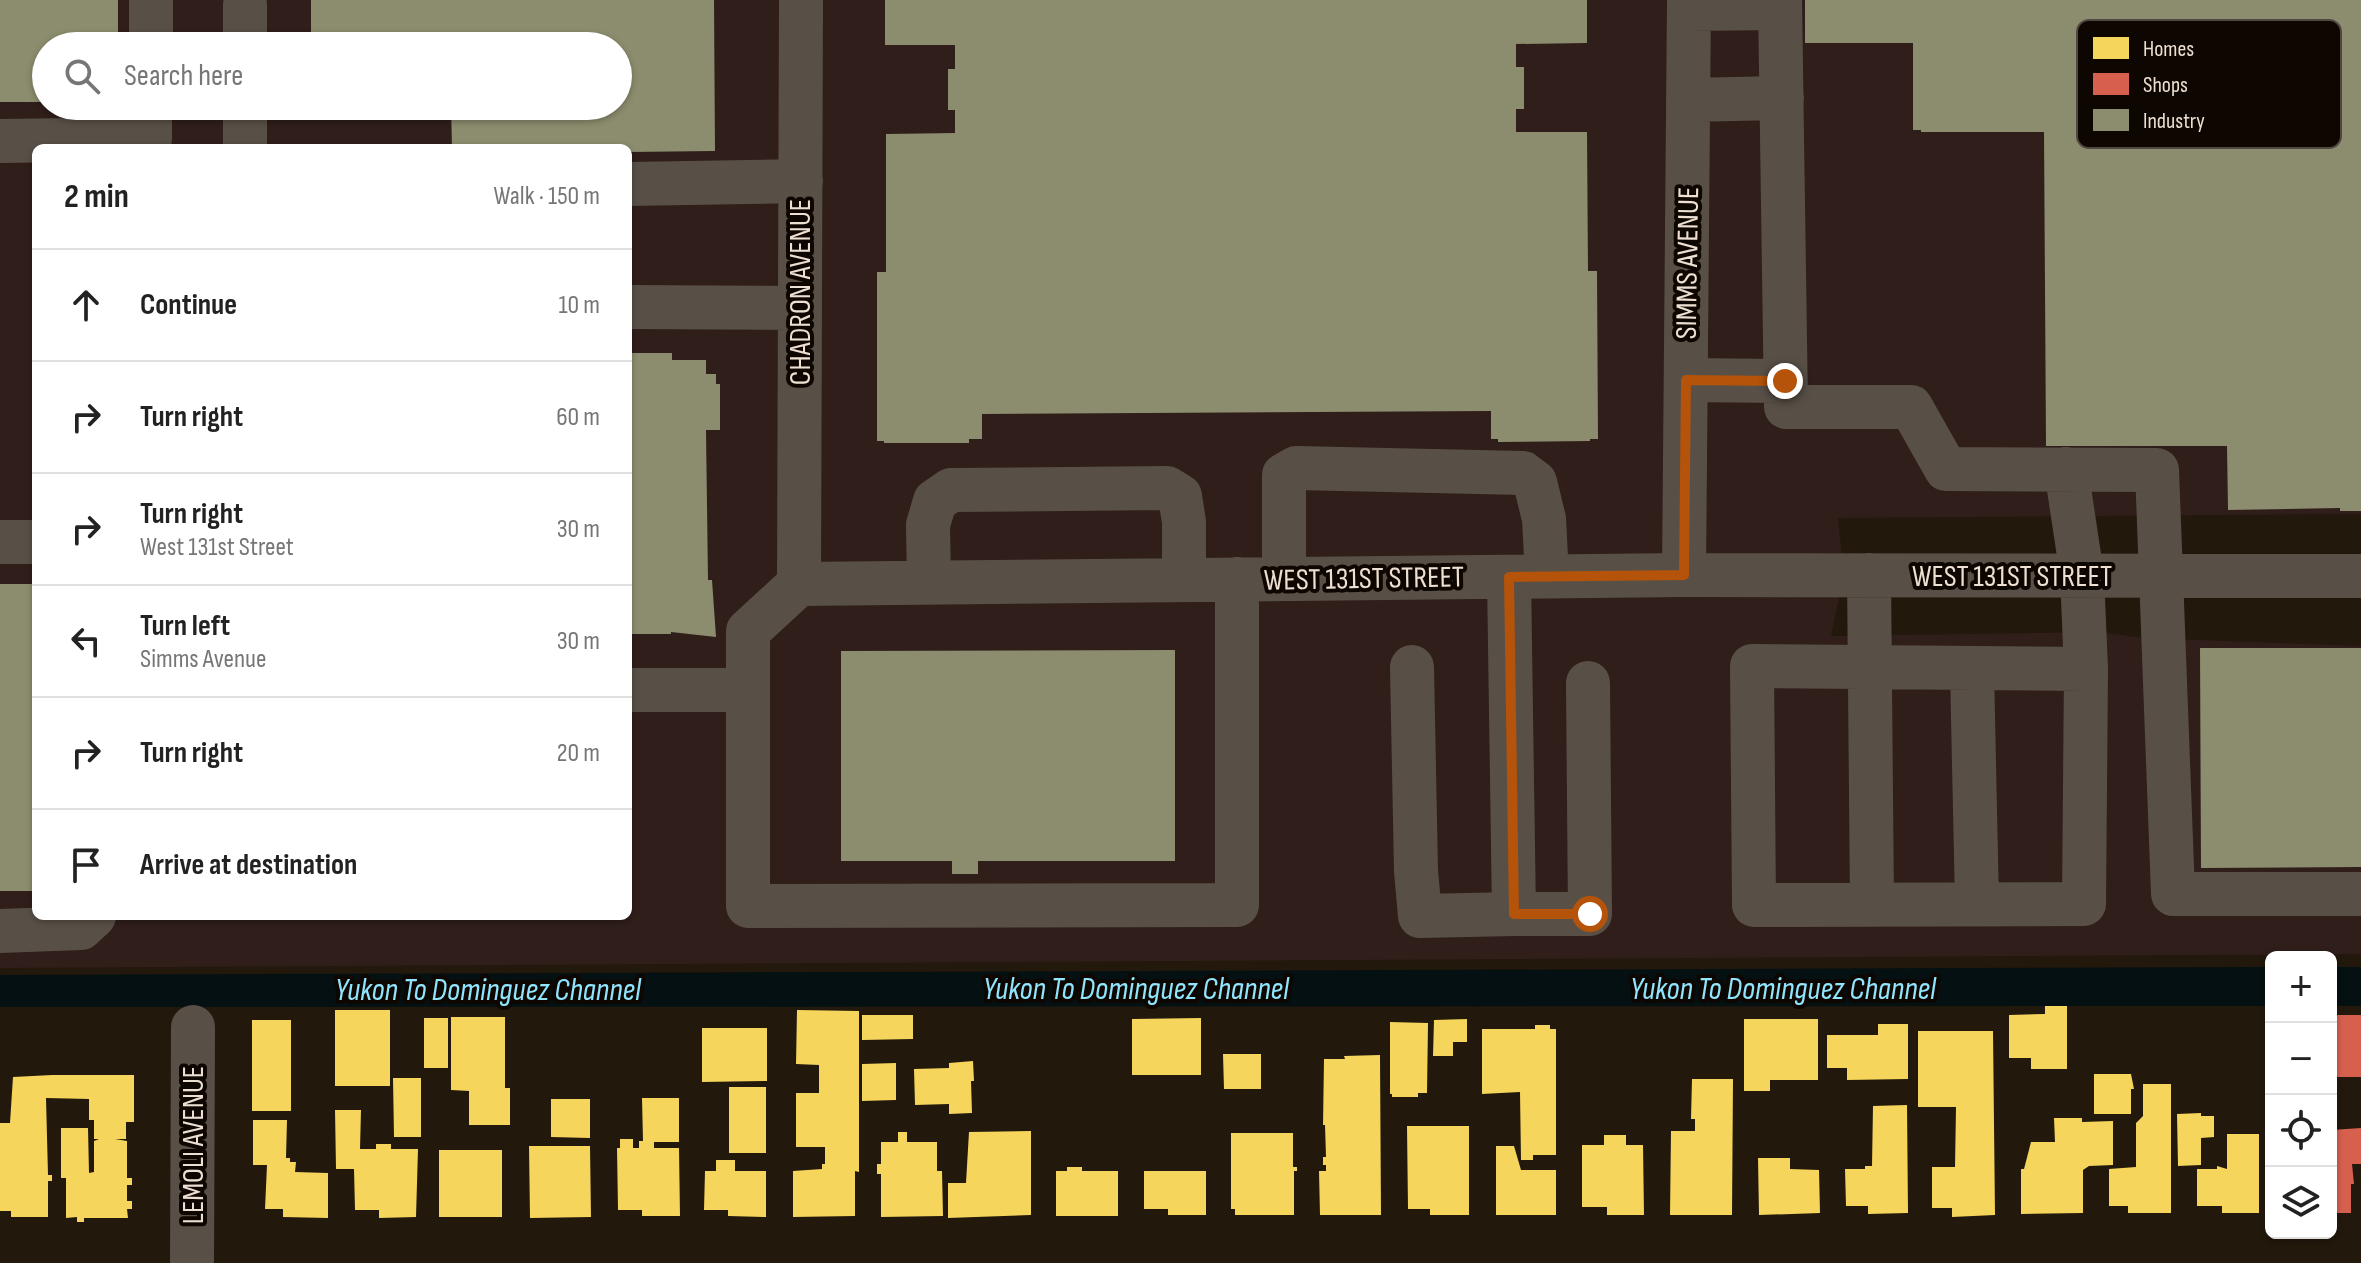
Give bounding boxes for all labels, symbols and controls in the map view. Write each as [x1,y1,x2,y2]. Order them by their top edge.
legend [2077,20,2341,148]
search box [32,32,632,120]
text: Homes [2143,36,2194,63]
icon: search [60,54,104,98]
text: Search here [124,58,243,94]
text: Shops [2143,72,2188,99]
text: Industry [2143,108,2205,135]
text: 2 min [64,176,129,217]
text: Walk · 150 m [494,181,600,212]
street label: SIMMS AVENUE [1669,186,1707,340]
street label: CHADRON AVENUE [783,199,819,385]
icon: ahead [64,283,108,327]
text: Continue [140,287,237,323]
text: 10 m [558,290,600,321]
route end [1767,363,1803,399]
icon: right [64,395,108,439]
text: Turn right [140,399,243,435]
text: 60 m [556,402,600,433]
text: Turn right [140,496,243,532]
icon: right [64,507,108,551]
text: 30 m [557,514,600,545]
text: West 131st Street [140,532,294,563]
street label: WEST 131ST STREET [1264,559,1464,599]
street label: WEST 131ST STREET [1912,559,2112,595]
text: Turn left [140,608,230,644]
icon: left [64,619,108,663]
text: 30 m [557,626,600,657]
text: Simms Avenue [140,644,266,675]
icon: right [64,731,108,775]
text: Turn right [140,735,243,771]
text: 20 m [557,738,600,769]
icon: arrive [64,843,108,887]
text: Arrive at destination [140,847,357,883]
route start [1572,896,1608,932]
map controls [2265,951,2337,1239]
button: + [2265,951,2337,1023]
water label: Yukon To Dominguez Channel [983,970,1290,1009]
water label: Yukon To Dominguez Channel [1630,970,1937,1009]
water label: Yukon To Dominguez Channel [335,971,642,1010]
button: − [2265,1023,2337,1095]
street label: LEMOLI AVENUE [176,1066,212,1224]
button: locate [2265,1095,2337,1167]
button: layers [2265,1167,2337,1239]

